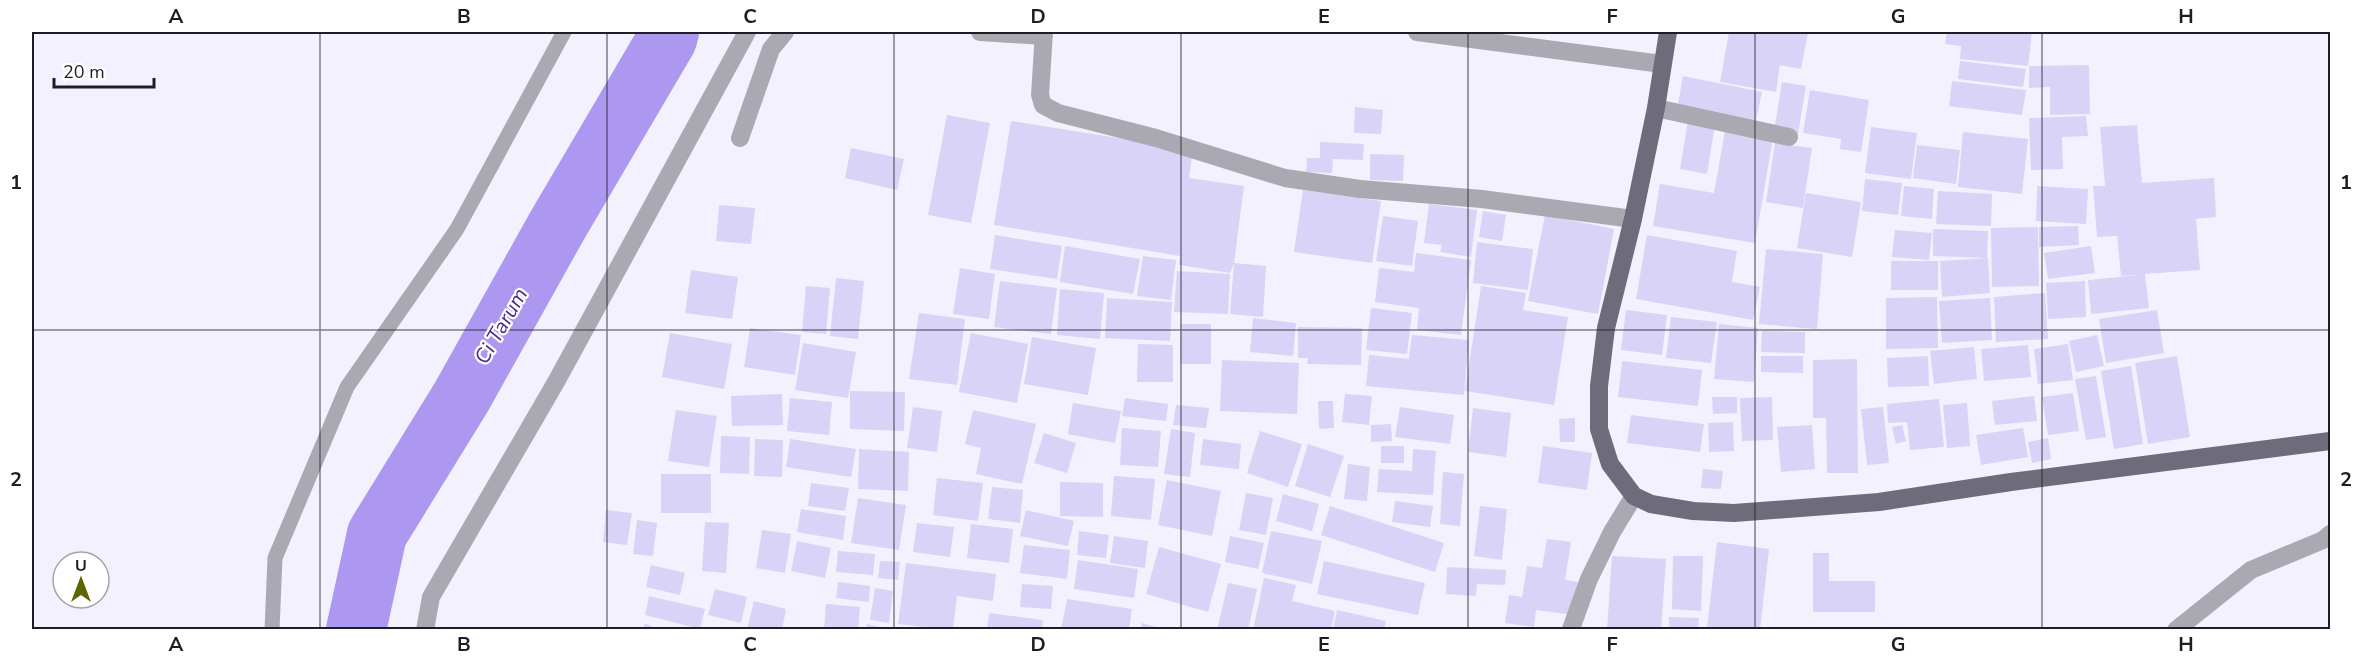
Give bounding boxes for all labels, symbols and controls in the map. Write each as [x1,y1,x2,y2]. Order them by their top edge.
text: A [169,3,184,30]
text: B [457,3,471,30]
text: C [743,3,757,30]
text: D [1030,3,1046,30]
text: E [1318,3,1330,30]
text: F [1606,3,1618,30]
text: G [1891,3,1905,30]
text: H [2178,3,2194,30]
scale bar [54,51,154,89]
text: 20 m [63,60,105,84]
text: 1 [10,169,22,196]
text: 1 [2340,169,2352,196]
water label: Ci Tarum [468,283,534,369]
text: 2 [10,466,22,493]
text: 2 [2340,466,2352,493]
north arrow [51,550,111,610]
text: U [75,555,87,577]
text: A [169,631,184,658]
text: B [457,631,471,658]
text: C [743,631,757,658]
text: D [1030,631,1046,658]
text: E [1318,631,1330,658]
text: F [1606,631,1618,658]
text: G [1891,631,1905,658]
text: H [2178,631,2194,658]

